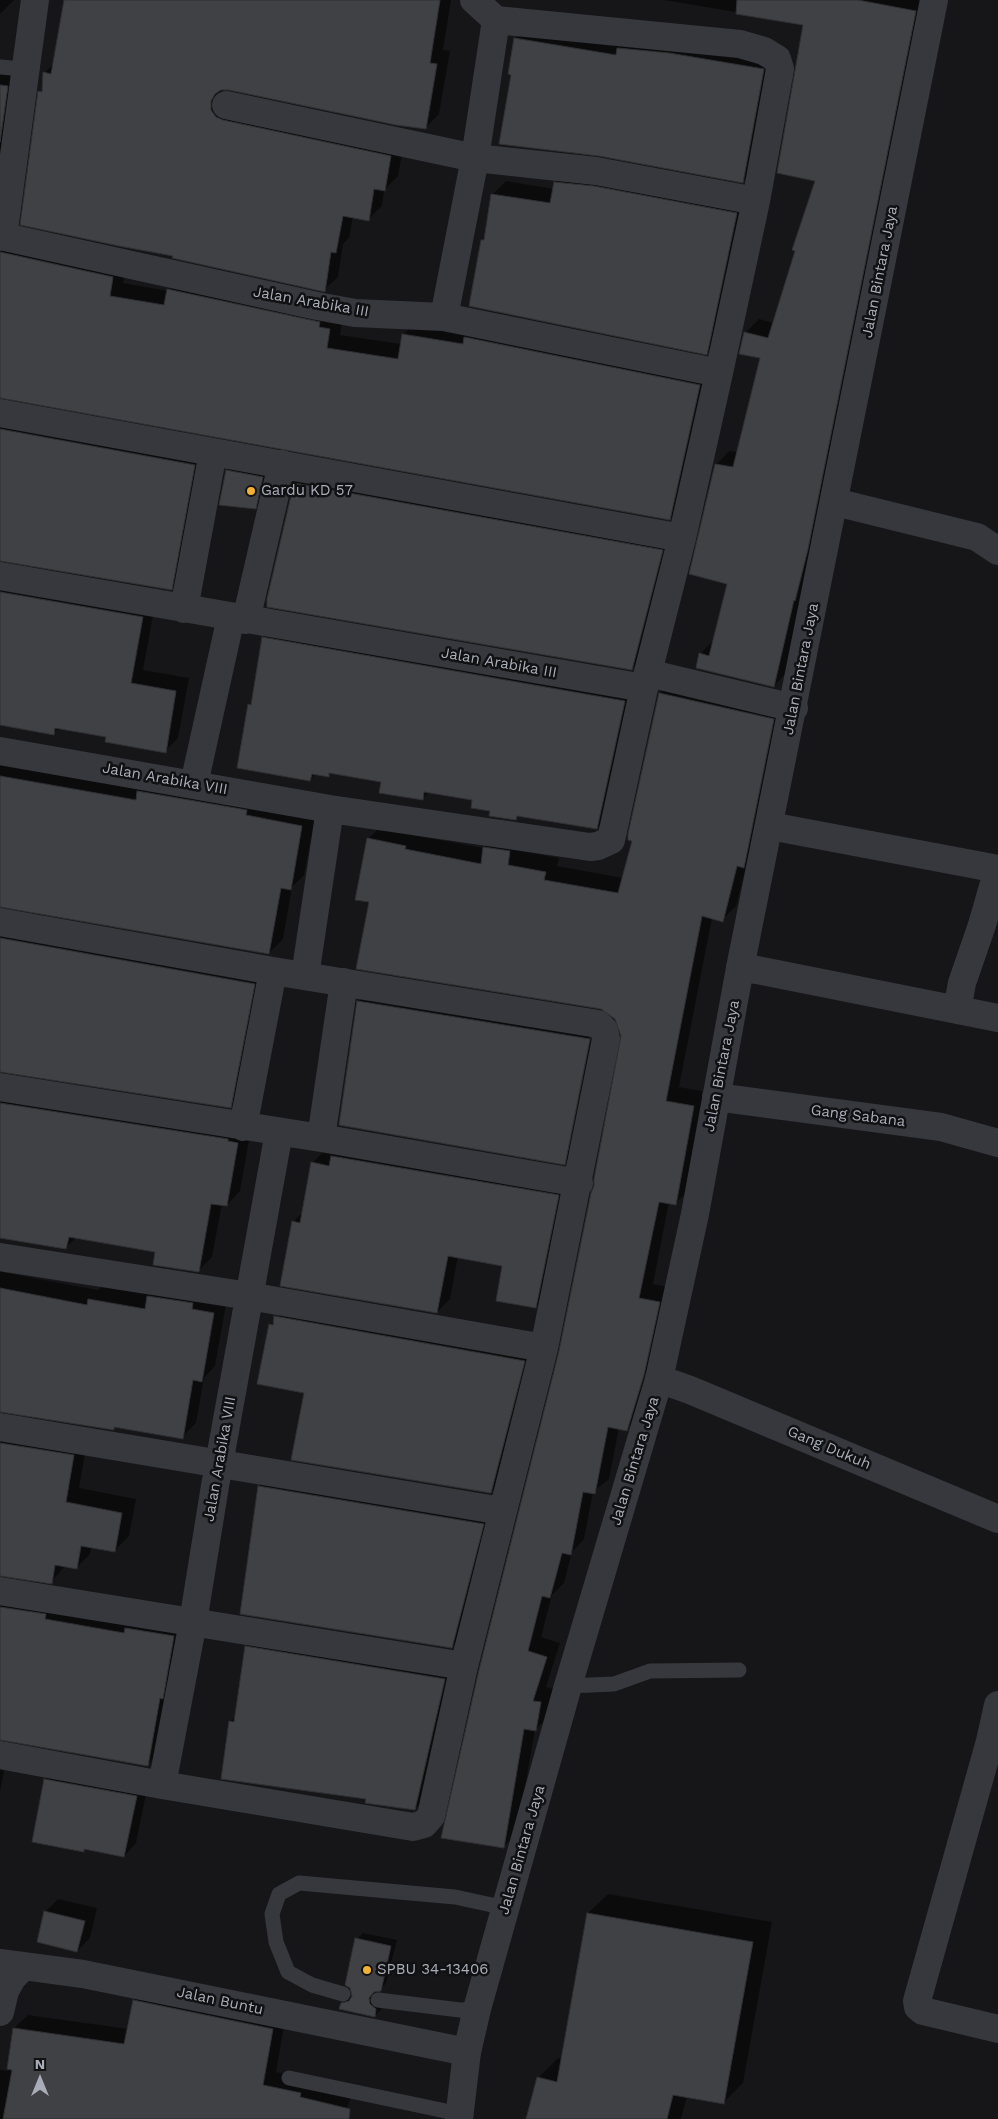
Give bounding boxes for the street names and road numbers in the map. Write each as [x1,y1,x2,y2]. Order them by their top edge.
street label: Jalan Bintara Jaya [858,205,902,339]
street label: Jalan Arabika III [252,283,370,321]
street label: Jalan Bintara Jaya [779,602,823,736]
street label: Jalan Arabika III [440,644,558,682]
street label: Jalan Arabika VIII [101,759,229,799]
street label: Jalan Bintara Jaya [700,999,744,1133]
street label: Gang Sabana [810,1101,906,1131]
street label: Jalan Bintara Jaya [607,1394,663,1528]
street label: Jalan Arabika VIII [200,1395,240,1523]
street label: Gang Dukuh [785,1422,873,1474]
street label: Jalan Bintara Jaya [495,1783,549,1917]
street label: Jalan Buntu [175,1983,265,2019]

